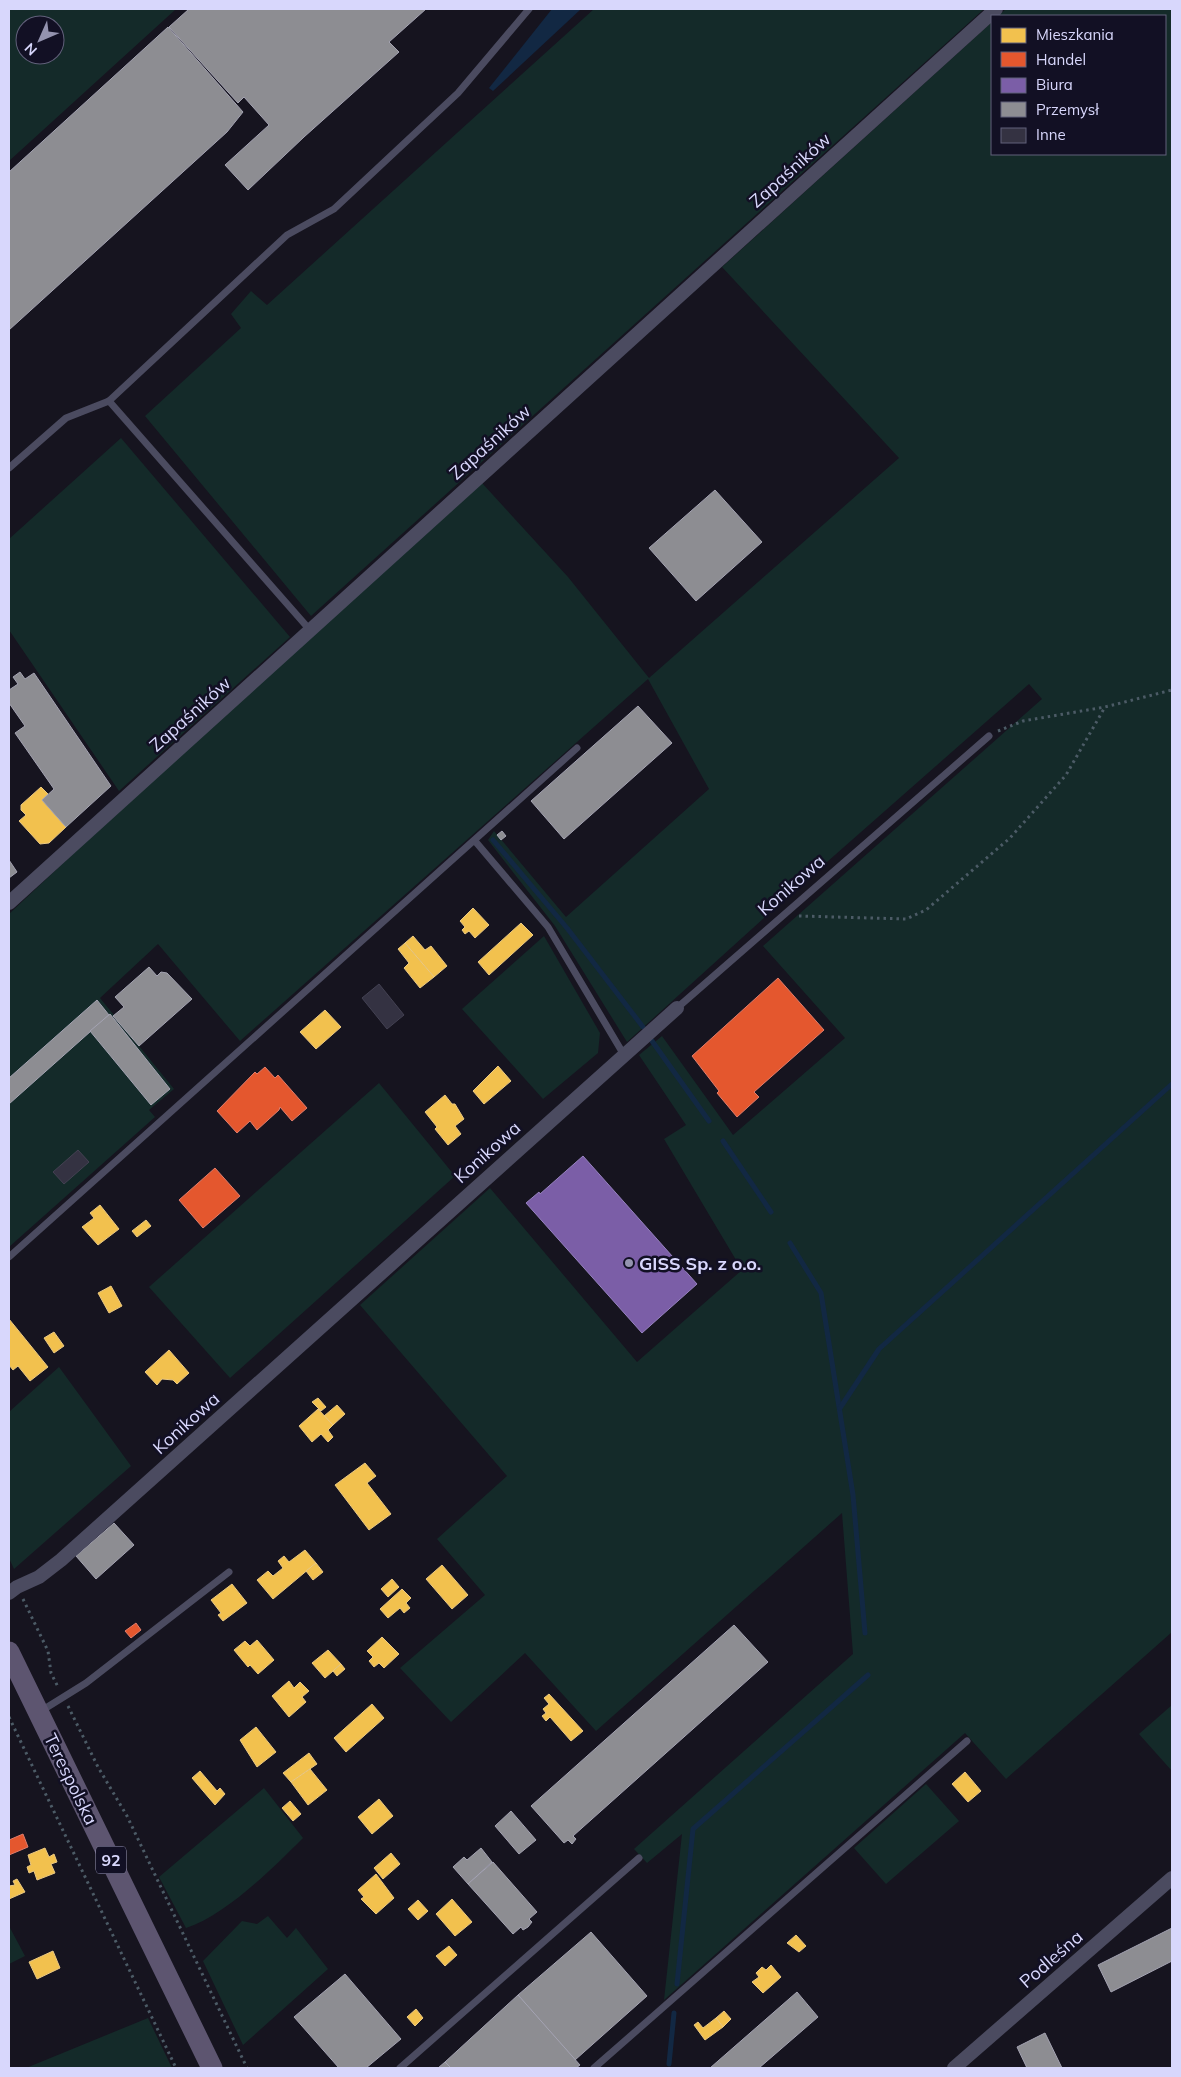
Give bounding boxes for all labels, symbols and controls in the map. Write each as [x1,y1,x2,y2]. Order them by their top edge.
north arrow [15,15,65,65]
legend [991,15,1166,155]
text: Mieszkania [1036,25,1114,44]
text: N [21,39,41,59]
text: Handel [1036,50,1086,69]
text: Biura [1036,75,1073,94]
text: Przemysł [1036,100,1099,119]
text: Inne [1036,125,1066,144]
street label: Zapaśników [745,127,836,213]
street label: Zapaśników [445,399,536,485]
street label: Zapaśników [145,671,236,757]
street label: Konikowa [753,849,829,921]
street label: Konikowa [449,1116,525,1188]
place label: GISS Sp. z o.o. [639,1252,761,1275]
marker: GISS Sp. z o.o. [623,1257,635,1269]
street label: Konikowa [148,1387,224,1459]
street label: Terespolska [39,1730,103,1828]
road number: 92 [96,1846,126,1874]
street label: Podleśna [1014,1925,1088,1993]

